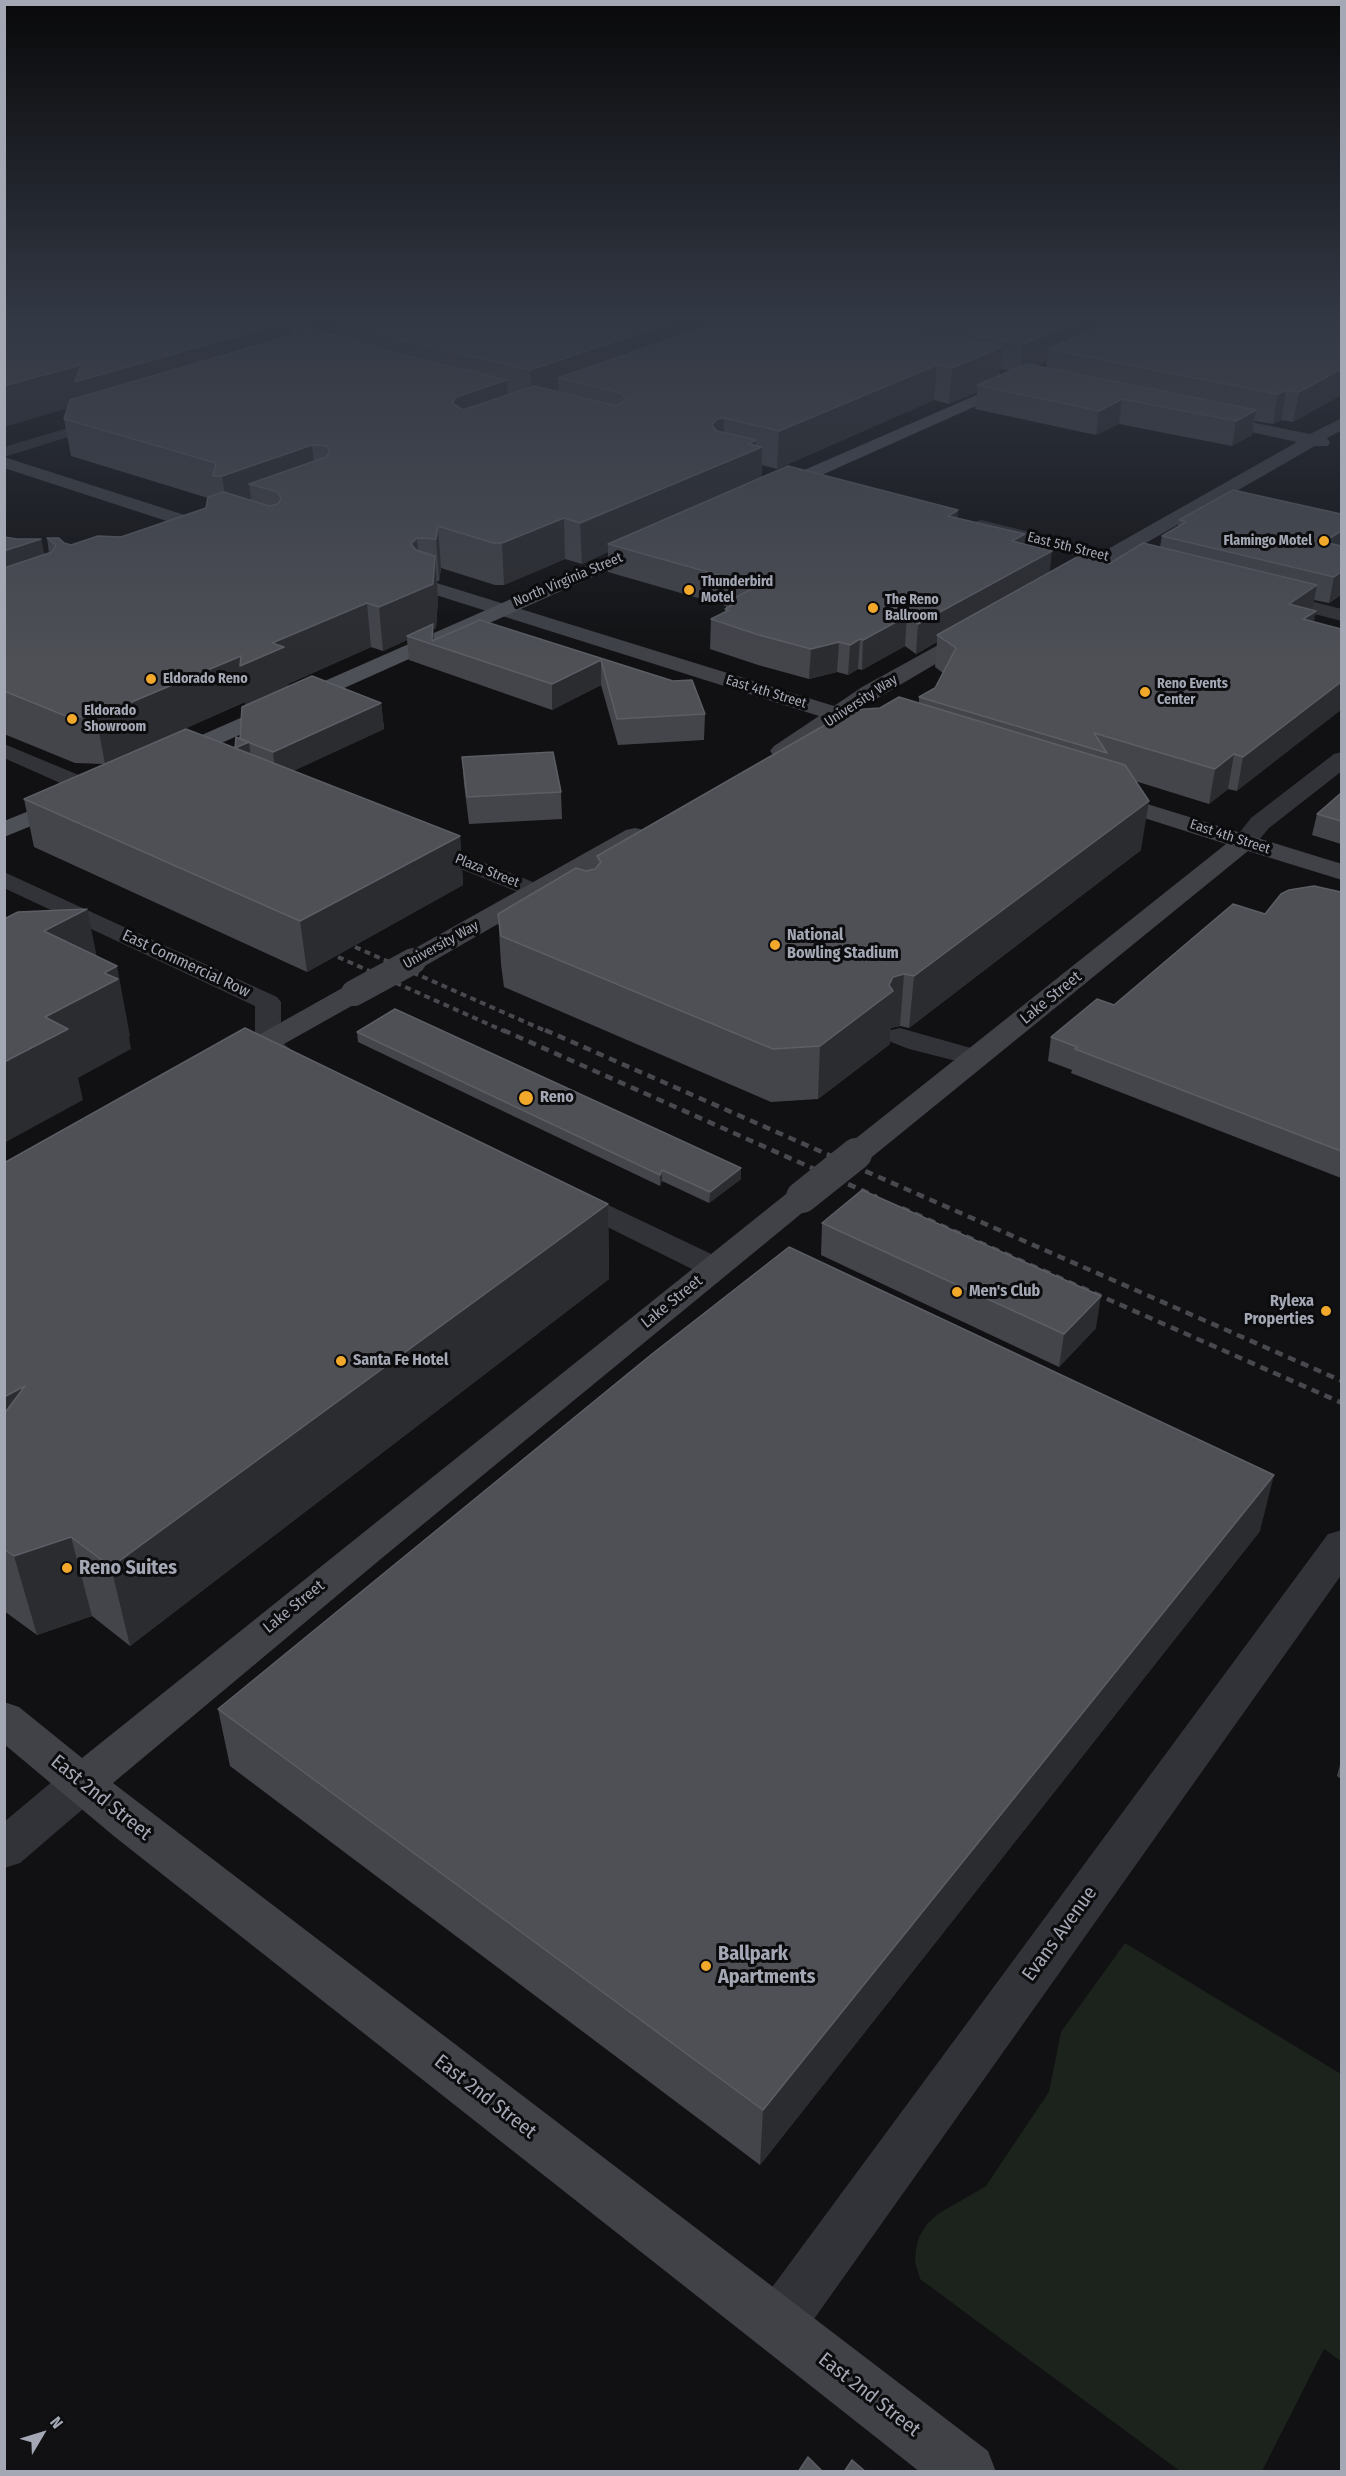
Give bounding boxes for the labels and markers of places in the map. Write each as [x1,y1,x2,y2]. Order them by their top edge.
place label: Flamingo Motel [1223,533,1312,549]
marker: Flamingo Motel [1317,534,1331,548]
place label: Thunderbird Motel [701,574,773,606]
marker: Thunderbird Motel [682,583,696,597]
place label: The Reno Ballroom [885,592,939,624]
marker: The Reno Ballroom [866,601,880,615]
place label: Eldorado Reno [163,671,248,687]
marker: Eldorado Reno [144,672,158,686]
place label: Reno Events Center [1157,676,1228,708]
marker: Reno Events Center [1138,685,1152,699]
place label: Eldorado Showroom [84,703,146,736]
marker: Eldorado Showroom [65,712,79,726]
place label: National Bowling Stadium [787,926,899,964]
marker: National Bowling Stadium [768,938,782,952]
place label: Reno [540,1088,574,1108]
marker: Reno [517,1089,535,1107]
place label: Men's Club [969,1282,1040,1302]
marker: Men's Club [950,1285,964,1299]
place label: Rylexa Properties [1244,1292,1314,1330]
marker: Rylexa Properties [1319,1304,1333,1318]
place label: Santa Fe Hotel [353,1351,448,1371]
marker: Santa Fe Hotel [334,1354,348,1368]
place label: Reno Suites [79,1556,177,1580]
marker: Reno Suites [60,1561,74,1575]
place label: Ballpark Apartments [718,1942,816,1989]
marker: Ballpark Apartments [699,1959,713,1973]

